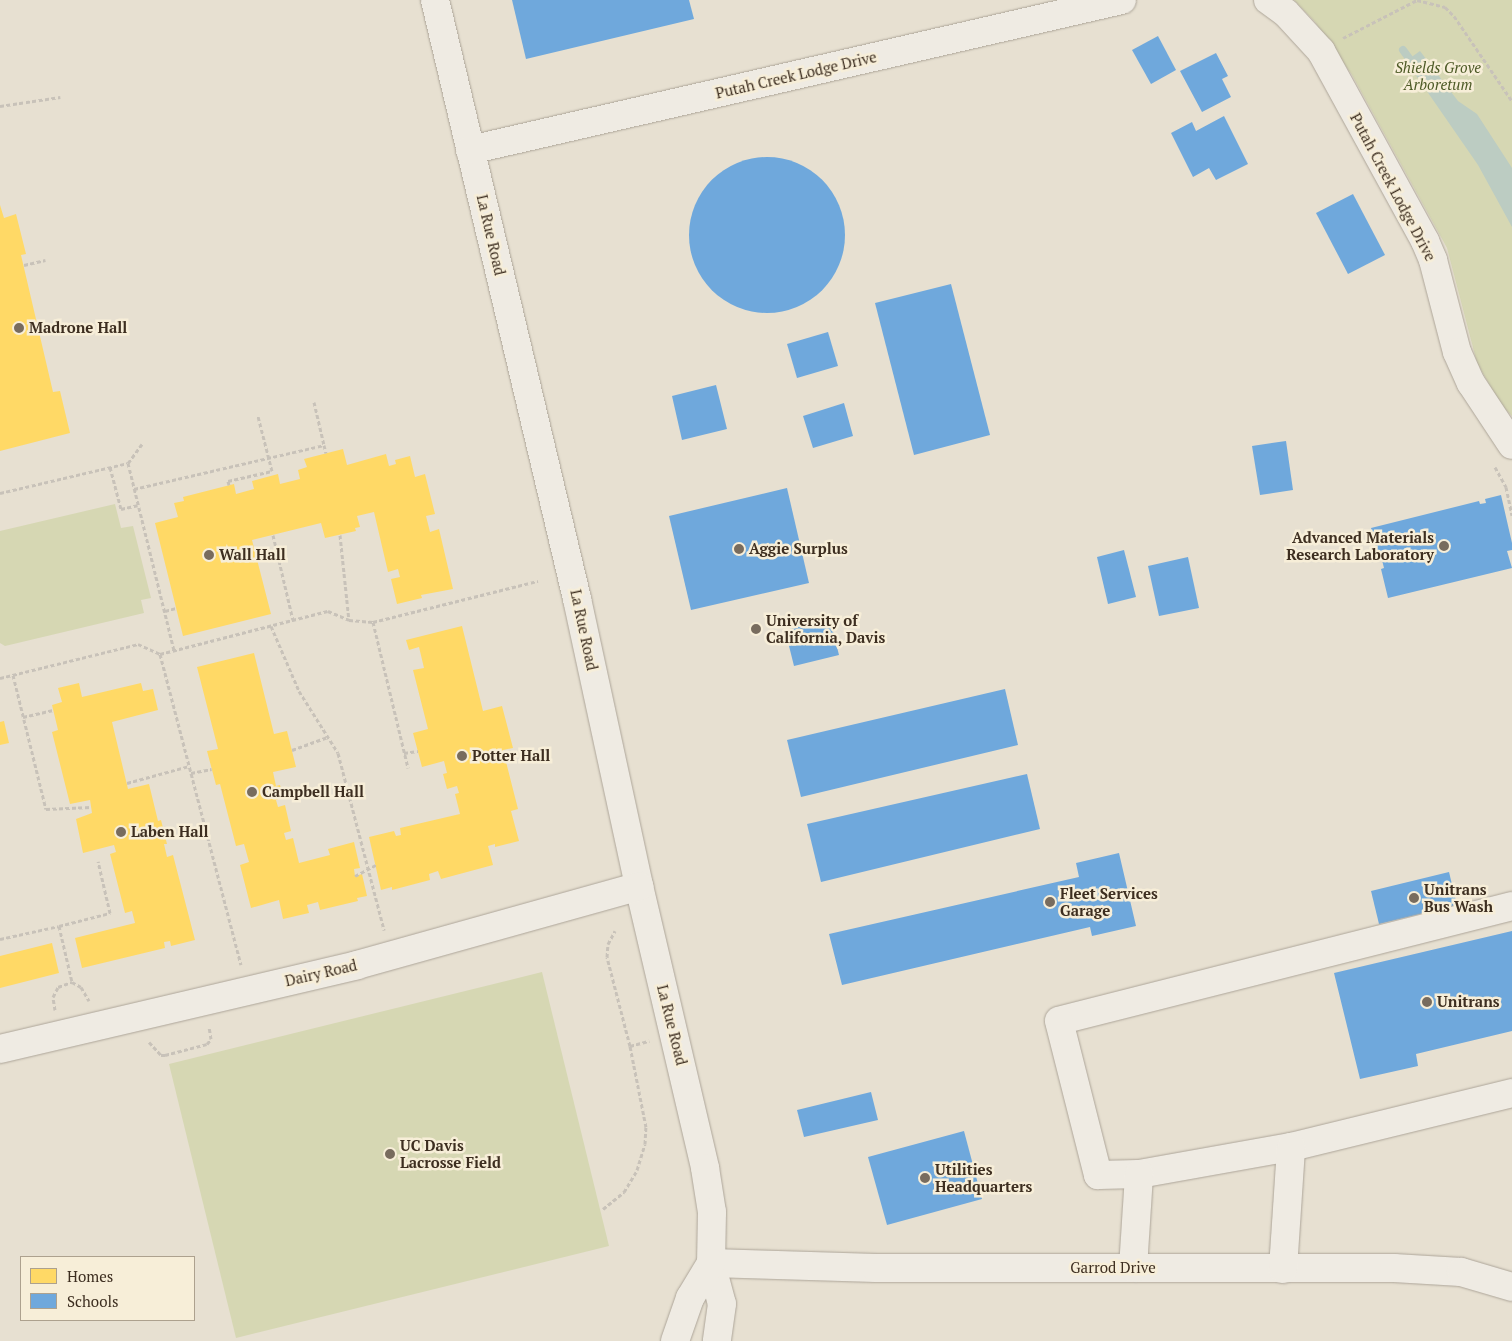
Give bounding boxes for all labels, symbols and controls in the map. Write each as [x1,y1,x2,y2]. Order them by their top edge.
street label: Putah Creek Lodge Drive [714,48,878,102]
park label: Shields Grove Arboretum [1395,58,1481,93]
street label: Putah Creek Lodge Drive [1346,110,1440,264]
street label: La Rue Road [473,193,509,277]
place label: Madrone Hall [29,319,127,337]
marker: Madrone Hall [13,322,25,334]
place label: Advanced Materials Research Laboratory [1286,528,1434,563]
place label: Aggie Surplus [749,540,848,558]
marker: Advanced Materials Research Laboratory [1438,540,1450,552]
marker: Aggie Surplus [733,543,745,555]
place label: Wall Hall [219,546,286,564]
marker: Wall Hall [203,549,215,561]
street label: La Rue Road [567,588,601,672]
place label: University of California, Davis [766,611,886,646]
marker: University of California, Davis [750,623,762,635]
place label: Potter Hall [472,747,550,765]
marker: Potter Hall [456,750,468,762]
place label: Campbell Hall [262,783,364,801]
marker: Campbell Hall [246,786,258,798]
place label: Laben Hall [131,823,209,841]
marker: Laben Hall [115,826,127,838]
place label: Unitrans Bus Wash [1424,880,1493,915]
place label: Fleet Services Garage [1060,884,1158,919]
marker: Unitrans Bus Wash [1408,892,1420,904]
marker: Fleet Services Garage [1044,896,1056,908]
street label: Dairy Road [283,956,359,990]
street label: La Rue Road [653,983,691,1067]
place label: Unitrans [1437,993,1500,1011]
marker: Unitrans [1421,996,1433,1008]
place label: UC Davis Lacrosse Field [400,1136,501,1171]
marker: UC Davis Lacrosse Field [384,1148,396,1160]
place label: Utilities Headquarters [935,1160,1032,1195]
marker: Utilities Headquarters [919,1172,931,1184]
legend [20,1256,195,1321]
street label: Garrod Drive [1070,1259,1156,1277]
text: Homes [67,1266,113,1286]
text: Schools [67,1291,118,1311]

